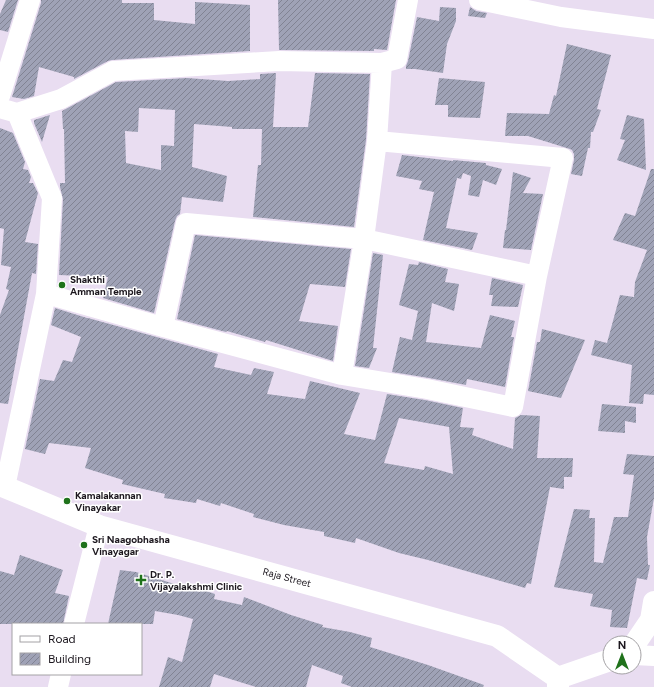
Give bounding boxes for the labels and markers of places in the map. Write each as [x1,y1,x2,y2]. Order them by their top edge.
place label: Shakthi Amman Temple [70,273,142,298]
marker: Shakthi Amman Temple [57,280,67,290]
place label: Kamalakannan Vinayakar [75,489,142,514]
marker: Kamalakannan Vinayakar [62,496,72,506]
place label: Sri Naagobhasha Vinayagar [92,533,170,558]
marker: Sri Naagobhasha Vinayagar [79,540,89,550]
place label: Dr. P. Vijayalakshmi Clinic [150,568,243,593]
marker: Dr. P. Vijayalakshmi Clinic [135,574,147,586]

